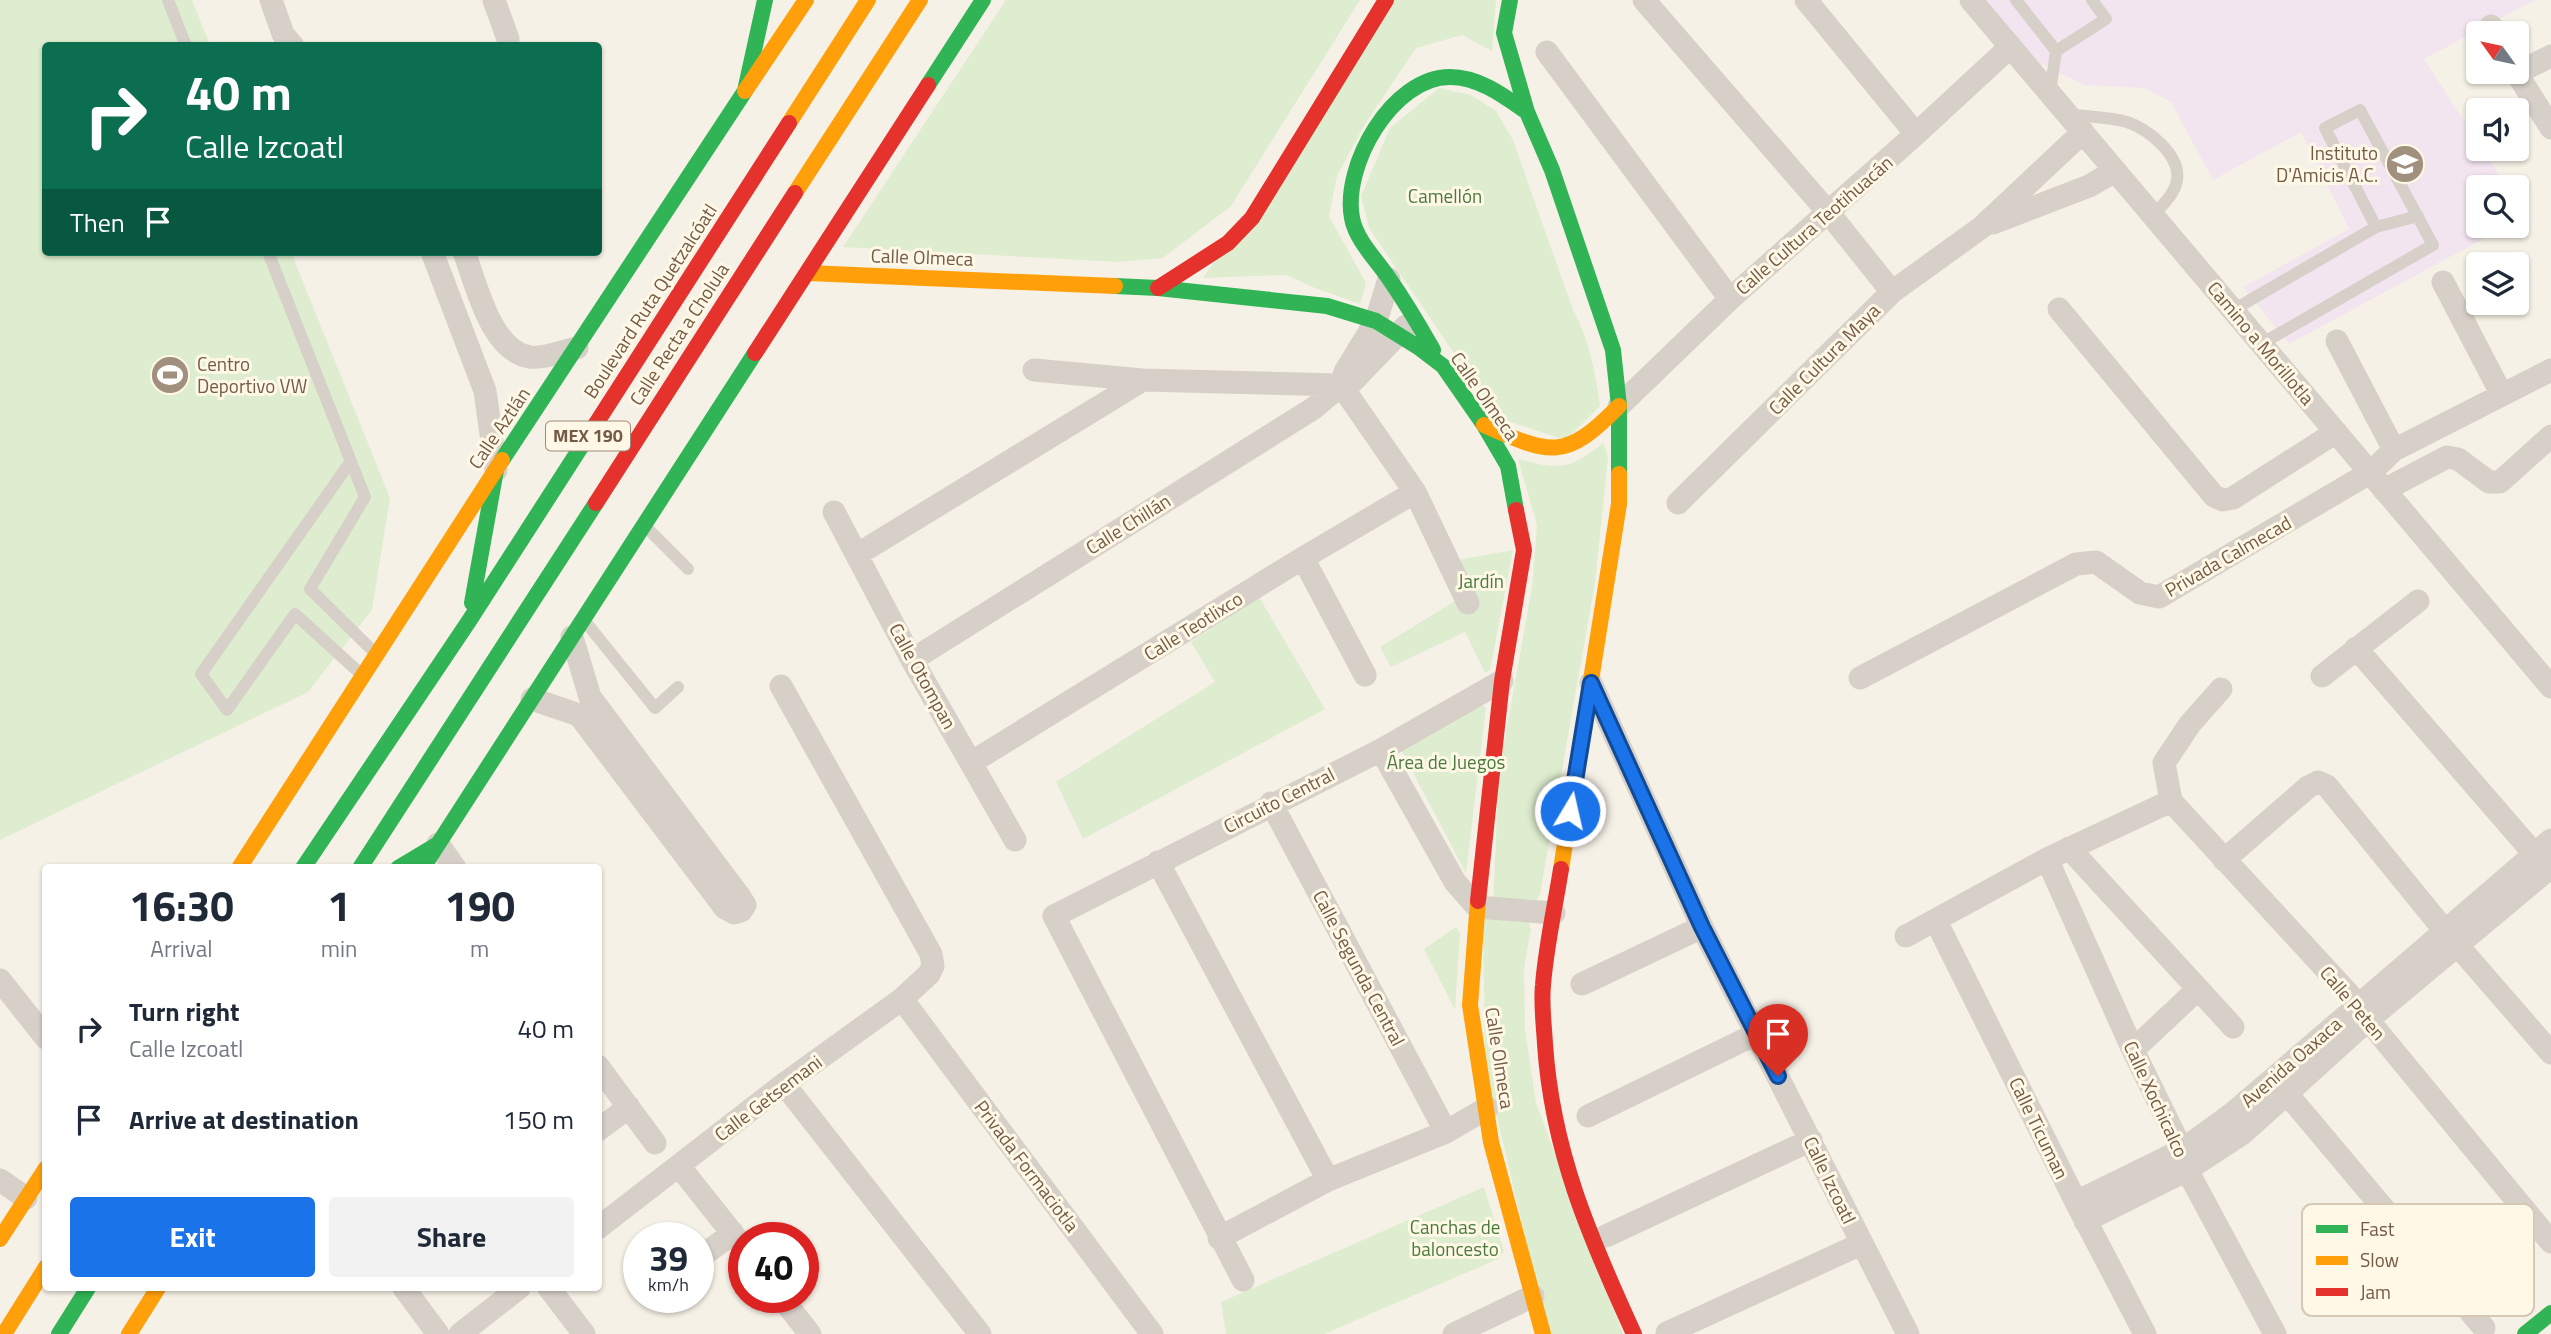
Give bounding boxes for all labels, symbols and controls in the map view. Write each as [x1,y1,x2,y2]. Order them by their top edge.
north arrow [2466,21,2529,84]
map controls [2466,21,2529,315]
text: 40 m [185,54,292,129]
icon: right [70,70,161,161]
button: sound [2466,98,2529,161]
text: Calle Izcoatl [185,122,344,170]
place label: Instituto D'Amicis A.C. [2276,138,2378,189]
school or university icon: Instituto D'Amicis A.C. [2384,143,2426,185]
street label: Calle Cultura Teotihuacán [1728,148,1899,301]
button: search [2466,175,2529,238]
park label: Camellón [1408,181,1482,210]
street label: Boulevard Ruta Quetzalcóatl [576,198,724,404]
text: Then [70,203,125,242]
icon: arrive [139,203,177,241]
street label: Calle Olmeca [870,240,974,273]
button: layers [2466,252,2529,315]
street label: Calle Recta a Cholula [622,256,736,411]
street label: Camino a Morillotla [2201,274,2322,411]
street label: Calle Cultura Maya [1761,296,1887,421]
street label: Calle Olmeca [1444,345,1527,446]
place label: Centro Deportivo VW [197,349,308,400]
sports icon: Centro Deportivo VW [149,354,191,396]
street label: Calle Aztlán [461,381,537,474]
road number: MEX 190 [546,422,630,450]
street label: Calle Chillán [1080,486,1176,561]
street label: Privada Calmecad [2159,508,2296,604]
park label: Jardín [1458,566,1504,595]
street label: Calle Teotlixco [1138,584,1248,668]
street label: Calle Otompan [882,617,965,734]
park label: Área de Juegos [1387,747,1505,776]
street label: Circuito Central [1218,759,1339,840]
position arrow [1533,774,1607,848]
text: 16:30 [129,873,234,937]
text: 1 [327,873,351,937]
text: 190 [444,873,515,937]
street label: Calle Segunda Central [1306,885,1413,1051]
text: Arrival [150,931,213,966]
text: min [321,931,357,966]
text: m [470,931,489,966]
street label: Calle Peten [2313,959,2393,1046]
text: Turn right [129,992,240,1031]
pin [1748,1004,1808,1076]
street label: Calle Olmeca [1478,1005,1523,1111]
text: 40 m [517,1009,574,1048]
street label: Avenida Oaxaca [2234,1009,2348,1114]
icon: right [70,1010,108,1048]
icon: arrive [1759,1015,1797,1053]
text: Calle Izcoatl [129,1031,243,1066]
street label: Calle Xochicalco [2117,1036,2196,1162]
street label: Calle Getsemani [708,1047,828,1148]
street label: Calle Ticuman [2002,1072,2077,1184]
street label: Privada Formaciotla [968,1094,1087,1238]
text: Arrive at destination [129,1100,359,1139]
text: 150 m [503,1100,574,1139]
icon: arrive [70,1101,108,1139]
street label: Calle Izcoatl [1797,1131,1864,1229]
button: Exit [70,1197,315,1277]
button: Share [329,1197,574,1277]
legend [2302,1204,2534,1316]
park label: Canchas de baloncesto [1410,1212,1500,1263]
text: Fast [2360,1214,2395,1243]
speed limit sign: 40 [728,1222,819,1313]
text: 39 [649,1231,688,1285]
text: Slow [2360,1245,2399,1274]
text: km/h [648,1271,689,1298]
text: Jam [2360,1277,2391,1306]

